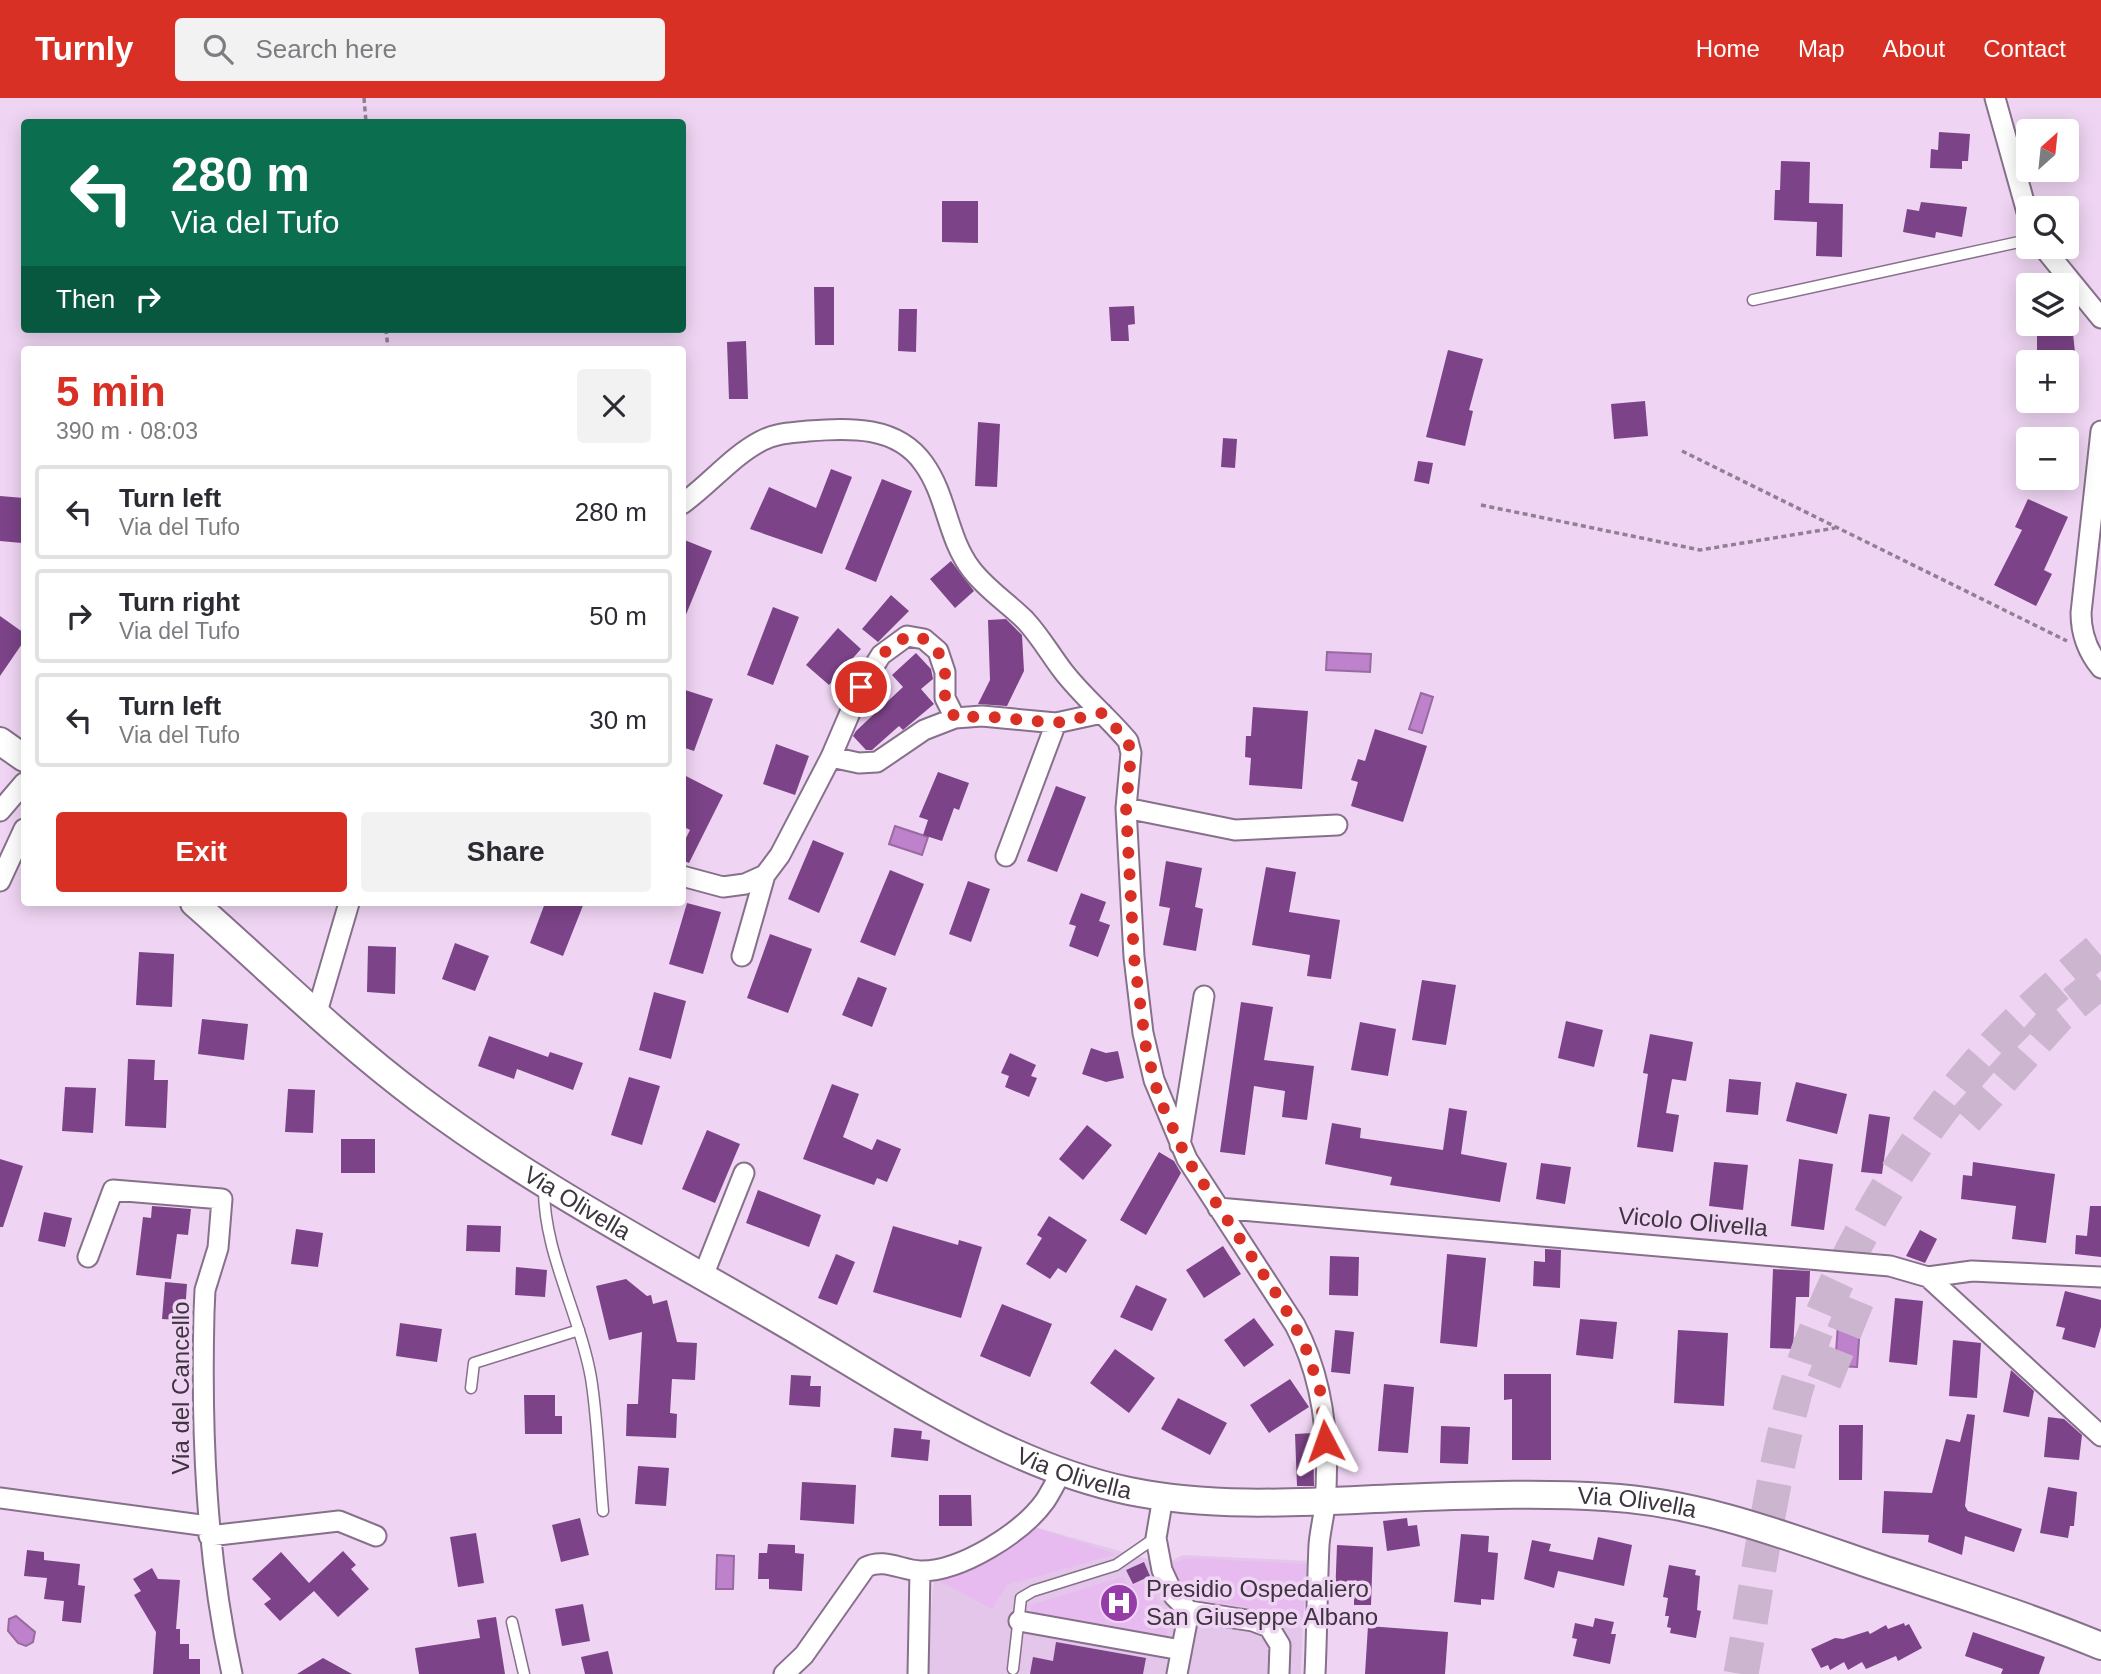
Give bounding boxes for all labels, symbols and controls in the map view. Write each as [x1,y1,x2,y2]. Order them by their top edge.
search box [175,18,665,81]
text: Turnly [35,30,133,67]
icon: search [199,30,237,68]
text: Search here [255,34,397,64]
text: Home [1696,35,1760,62]
text: Map [1798,35,1845,62]
text: About [1883,35,1945,62]
text: Contact [1983,35,2066,62]
north arrow [2016,119,2079,182]
map controls [2016,119,2079,490]
icon: left [56,147,147,238]
text: 280 m [171,147,310,201]
button: search [2016,196,2079,259]
text: Via del Tufo [171,204,339,240]
button: layers [2016,273,2079,336]
icon: right [129,280,167,318]
text: Then [56,284,115,314]
button: + [2016,350,2079,413]
text: 5 min [56,368,166,415]
button: close [577,369,651,443]
text: 390 m · 08:03 [56,418,198,444]
button: − [2016,427,2079,490]
text: Turn left [119,483,221,513]
icon: left [60,493,98,531]
text: 280 m [575,497,647,527]
text: Via del Tufo [119,514,240,540]
text: Turn right [119,587,240,617]
icon: right [60,597,98,635]
text: 50 m [589,601,647,631]
text: Via del Tufo [119,618,240,644]
pin [831,657,891,717]
icon: arrive [842,668,880,706]
text: Turn left [119,691,221,721]
icon: left [60,701,98,739]
text: 30 m [589,705,647,735]
text: Via del Tufo [119,722,240,748]
button: Exit [56,812,347,892]
button: Share [361,812,651,892]
street label: Via Olivella [519,1160,636,1245]
street label: Vicolo Olivella [1617,1202,1770,1242]
street label: Via del Cancello [167,1301,194,1475]
position arrow [1288,1404,1362,1478]
street label: Via Olivella [1013,1441,1135,1504]
street label: Via Olivella [1577,1482,1700,1523]
place label: Presidio Ospedaliero San Giuseppe Albano [1146,1575,1378,1630]
hospital icon: Presidio Ospedaliero San Giuseppe Albano [1098,1582,1140,1624]

